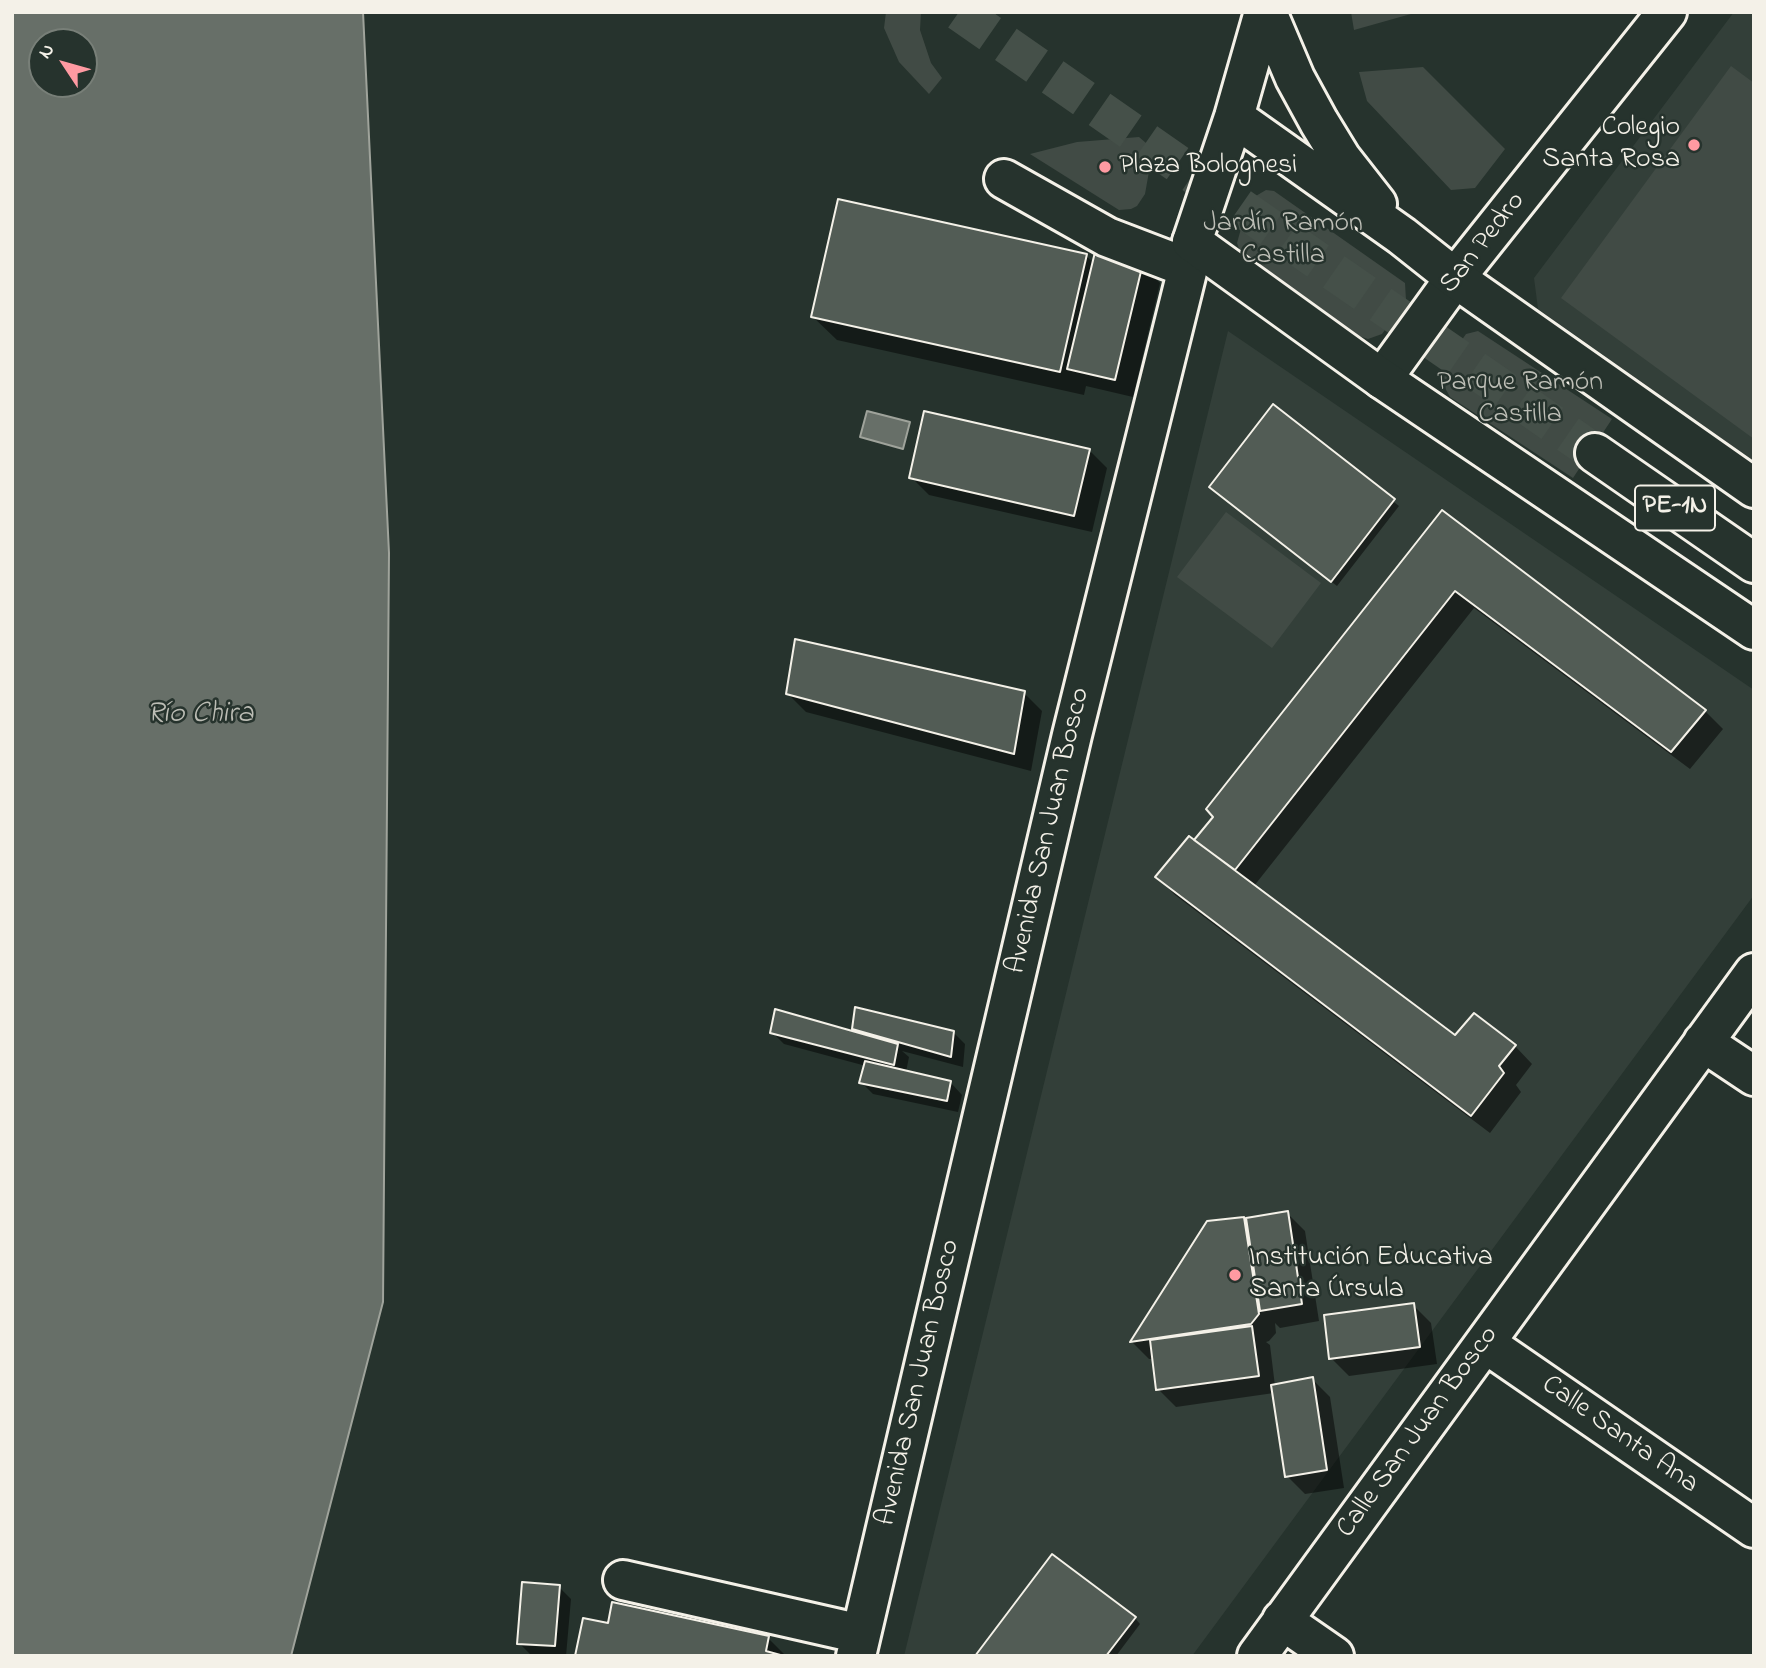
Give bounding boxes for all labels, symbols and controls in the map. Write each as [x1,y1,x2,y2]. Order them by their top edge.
north arrow [28,28,98,98]
text: N [33,38,62,65]
place label: Colegio Santa Rosa [1542,112,1680,178]
marker: Colegio Santa Rosa [1686,137,1702,153]
place label: Plaza Bolognesi [1119,150,1297,184]
marker: Plaza Bolognesi [1097,159,1113,175]
street label: San Pedro [1434,186,1534,302]
park label: Jardín Ramón Castilla [1203,208,1363,274]
park label: Parque Ramón Castilla [1437,367,1603,433]
road number: PE-1N [1635,486,1715,530]
street label: Avenida San Juan Bosco [1001,685,1099,977]
water label: Río Chira [147,698,253,734]
street label: Avenida San Juan Bosco [871,1237,969,1529]
place label: Institución Educativa Santa Úrsula [1249,1242,1493,1308]
marker: Institución Educativa Santa Úrsula [1227,1267,1243,1283]
street label: Calle San Juan Bosco [1331,1321,1507,1545]
street label: Calle Santa Ana [1534,1369,1704,1503]

